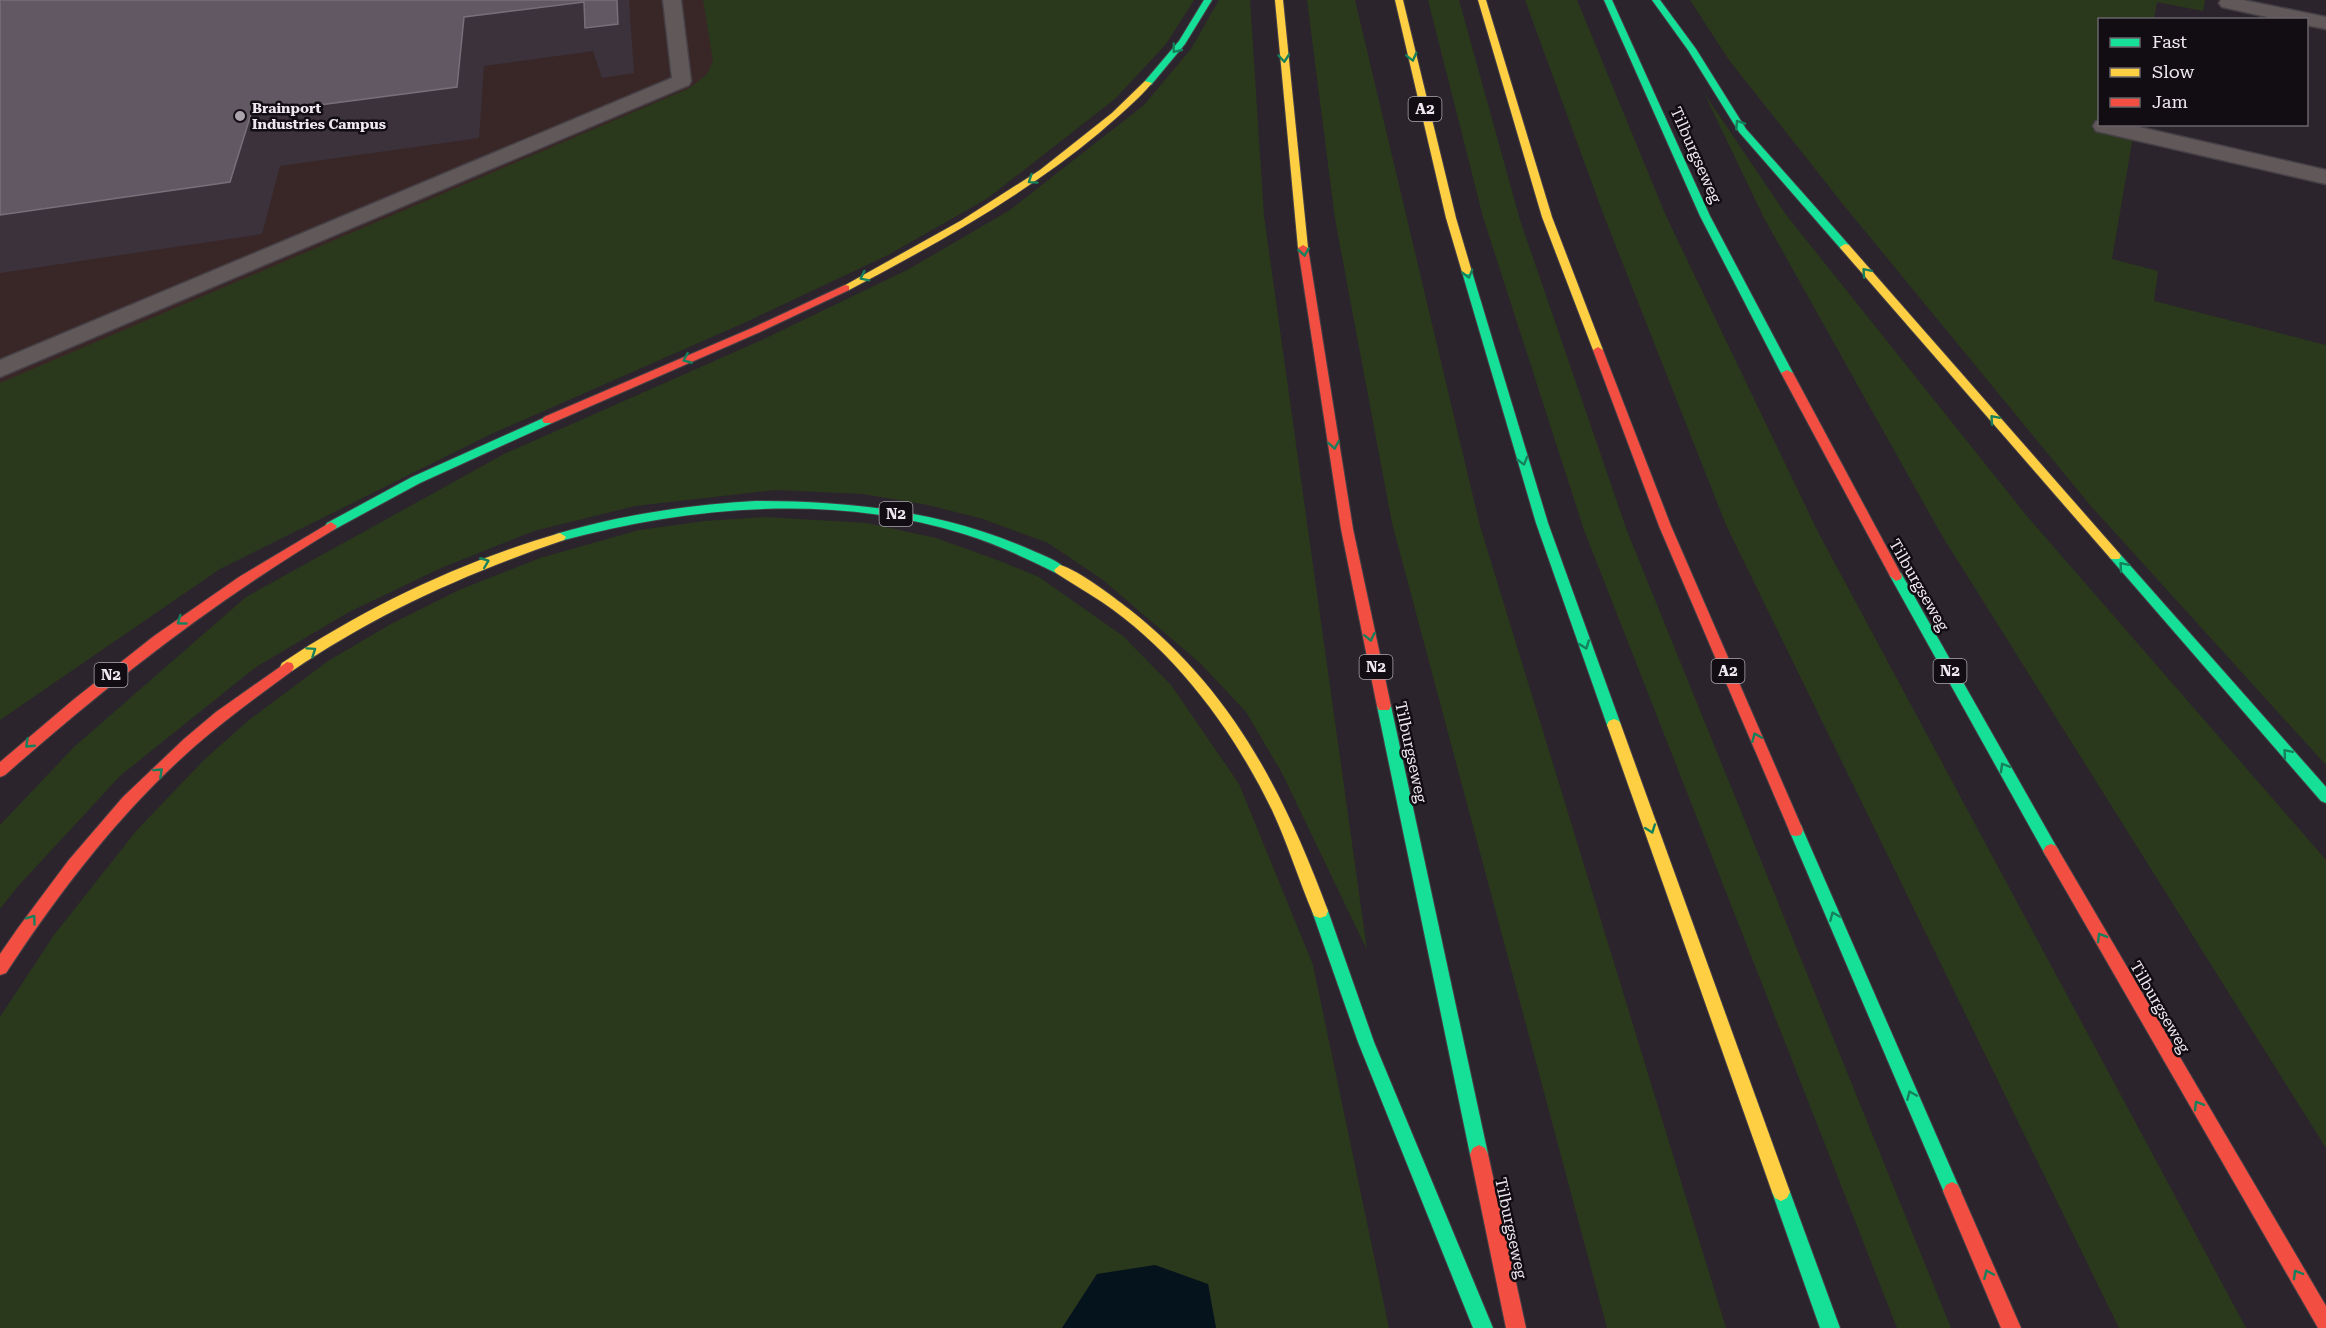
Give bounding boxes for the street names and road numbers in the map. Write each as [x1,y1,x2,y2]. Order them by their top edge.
road number: A2 [1408,97,1442,121]
street label: Tilburgseweg [1666,104,1726,207]
road number: N2 [880,502,912,526]
street label: Tilburgseweg [1885,536,1953,635]
road number: N2 [1360,655,1392,679]
road number: A2 [1712,659,1744,683]
road number: N2 [1934,659,1966,683]
road number: N2 [94,663,128,687]
street label: Tilburgseweg [1391,700,1431,805]
street label: Tilburgseweg [2126,958,2194,1057]
street label: Tilburgseweg [1491,1176,1531,1281]

